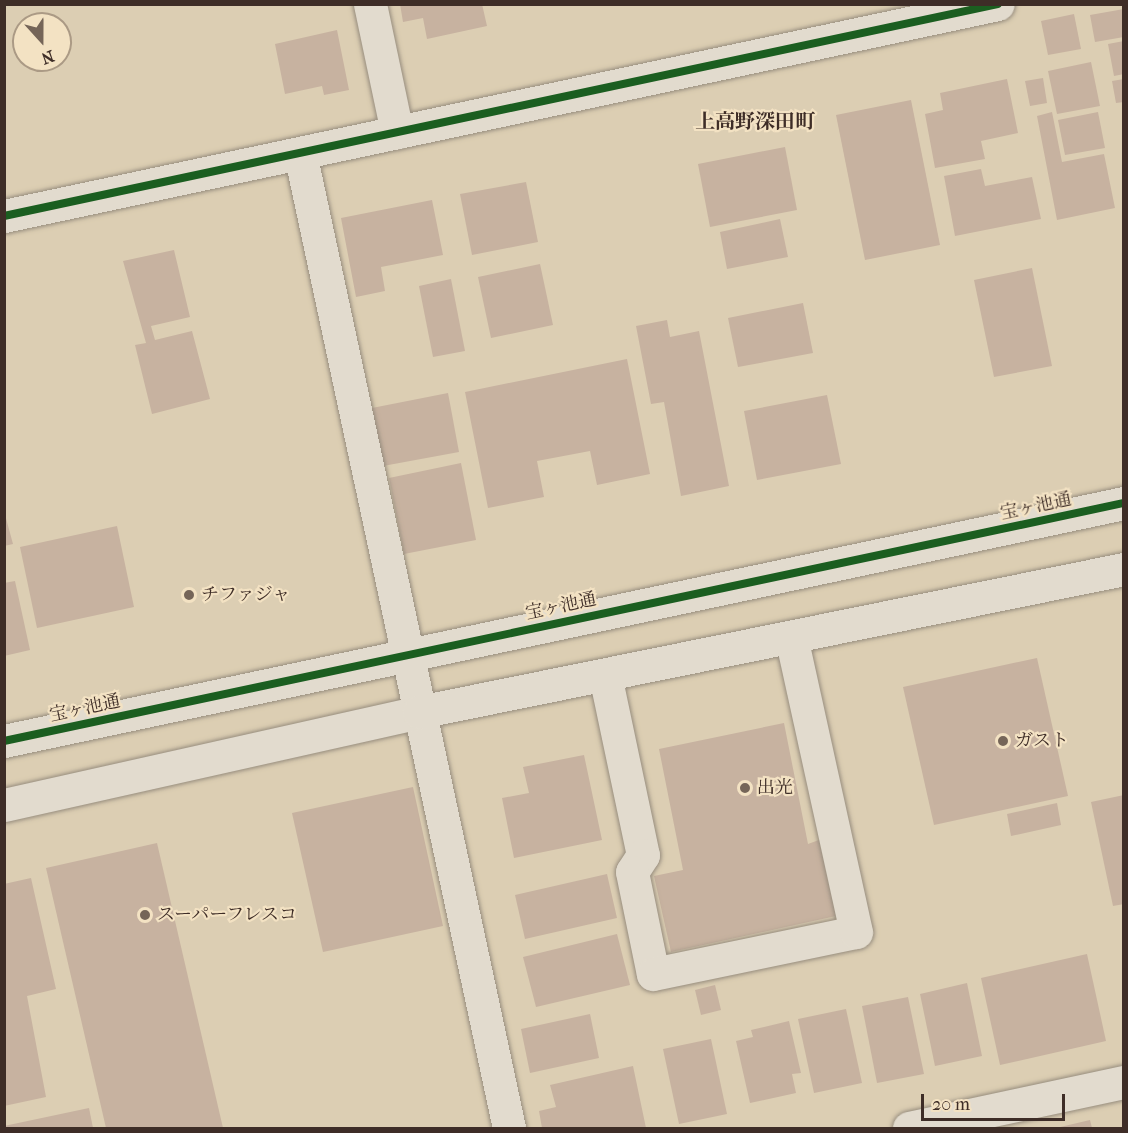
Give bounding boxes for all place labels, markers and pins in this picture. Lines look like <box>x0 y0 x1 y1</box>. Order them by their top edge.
place label: チファジャ <box>201 584 291 606</box>
marker: チファジャ <box>182 588 196 602</box>
place label: ガスト <box>1015 730 1069 752</box>
marker: ガスト <box>996 734 1010 748</box>
place label: 出光 <box>757 777 793 799</box>
marker: 出光 <box>738 781 752 795</box>
place label: スーパーフレスコ <box>157 904 300 926</box>
marker: スーパーフレスコ <box>138 908 152 922</box>

